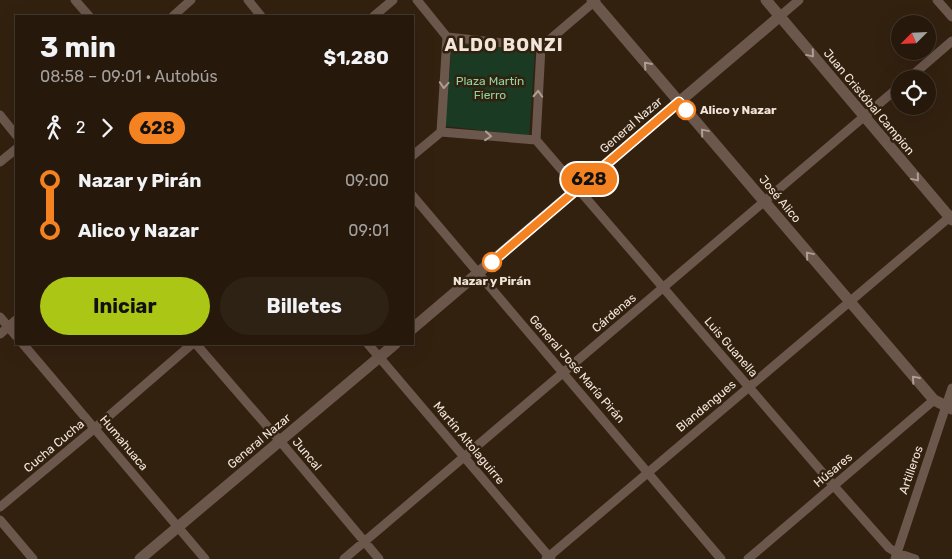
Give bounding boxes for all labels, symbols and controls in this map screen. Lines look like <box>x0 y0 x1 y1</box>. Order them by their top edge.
north arrow <box>891 15 936 60</box>
map controls <box>891 15 936 115</box>
text: 3 min <box>40 31 116 64</box>
district label: ALDO BONZI <box>444 34 564 56</box>
text: $1,280 <box>323 46 389 69</box>
street label: Juan Cristóbal Campion <box>821 46 917 158</box>
one-way arrow <box>805 48 814 57</box>
one-way arrow <box>645 62 653 71</box>
text: 08:58 – 09:01 · Autobús <box>40 67 218 86</box>
button: locate <box>891 70 936 115</box>
park label: Plaza Martín Fierro <box>456 74 524 102</box>
one-way arrow <box>439 81 450 89</box>
one-way arrow <box>533 90 544 98</box>
street label: General Nazar <box>597 94 665 156</box>
marker: Alico y Nazar <box>676 100 696 120</box>
place label: Alico y Nazar <box>700 103 777 117</box>
icon: walk <box>40 114 68 142</box>
icon: forward <box>93 114 121 142</box>
text: 628 <box>139 117 175 139</box>
text: 2 <box>76 118 85 137</box>
one-way arrow <box>701 128 710 137</box>
one-way arrow <box>485 131 493 142</box>
line badge: 628 <box>560 163 618 195</box>
text: 628 <box>571 168 607 190</box>
text: Nazar y Pirán <box>78 169 201 192</box>
text: 09:00 <box>345 171 389 190</box>
one-way arrow <box>910 172 919 181</box>
street label: José Alico <box>756 173 804 226</box>
text: Alico y Nazar <box>78 219 199 242</box>
text: 09:01 <box>348 221 389 240</box>
marker: Nazar y Pirán <box>482 252 502 272</box>
one-way arrow <box>806 252 815 261</box>
place label: Nazar y Pirán <box>453 274 531 288</box>
button: Iniciar <box>40 277 210 335</box>
button: Billetes <box>220 277 389 335</box>
street label: Cárdenas <box>589 291 639 335</box>
street label: General José María Pirán <box>526 312 628 426</box>
street label: Luis Guanella <box>701 314 761 380</box>
one-way arrow <box>912 375 921 384</box>
street label: Blandengues <box>673 377 739 435</box>
street label: Martín Altolaguirre <box>430 399 508 487</box>
street label: General Nazar <box>225 410 294 471</box>
street label: Humahuaca <box>97 413 151 473</box>
street label: Cucha Cucha <box>21 417 87 475</box>
street label: Juncal <box>289 435 325 473</box>
street label: Artilleros <box>896 444 926 496</box>
street label: Húsares <box>811 450 855 490</box>

